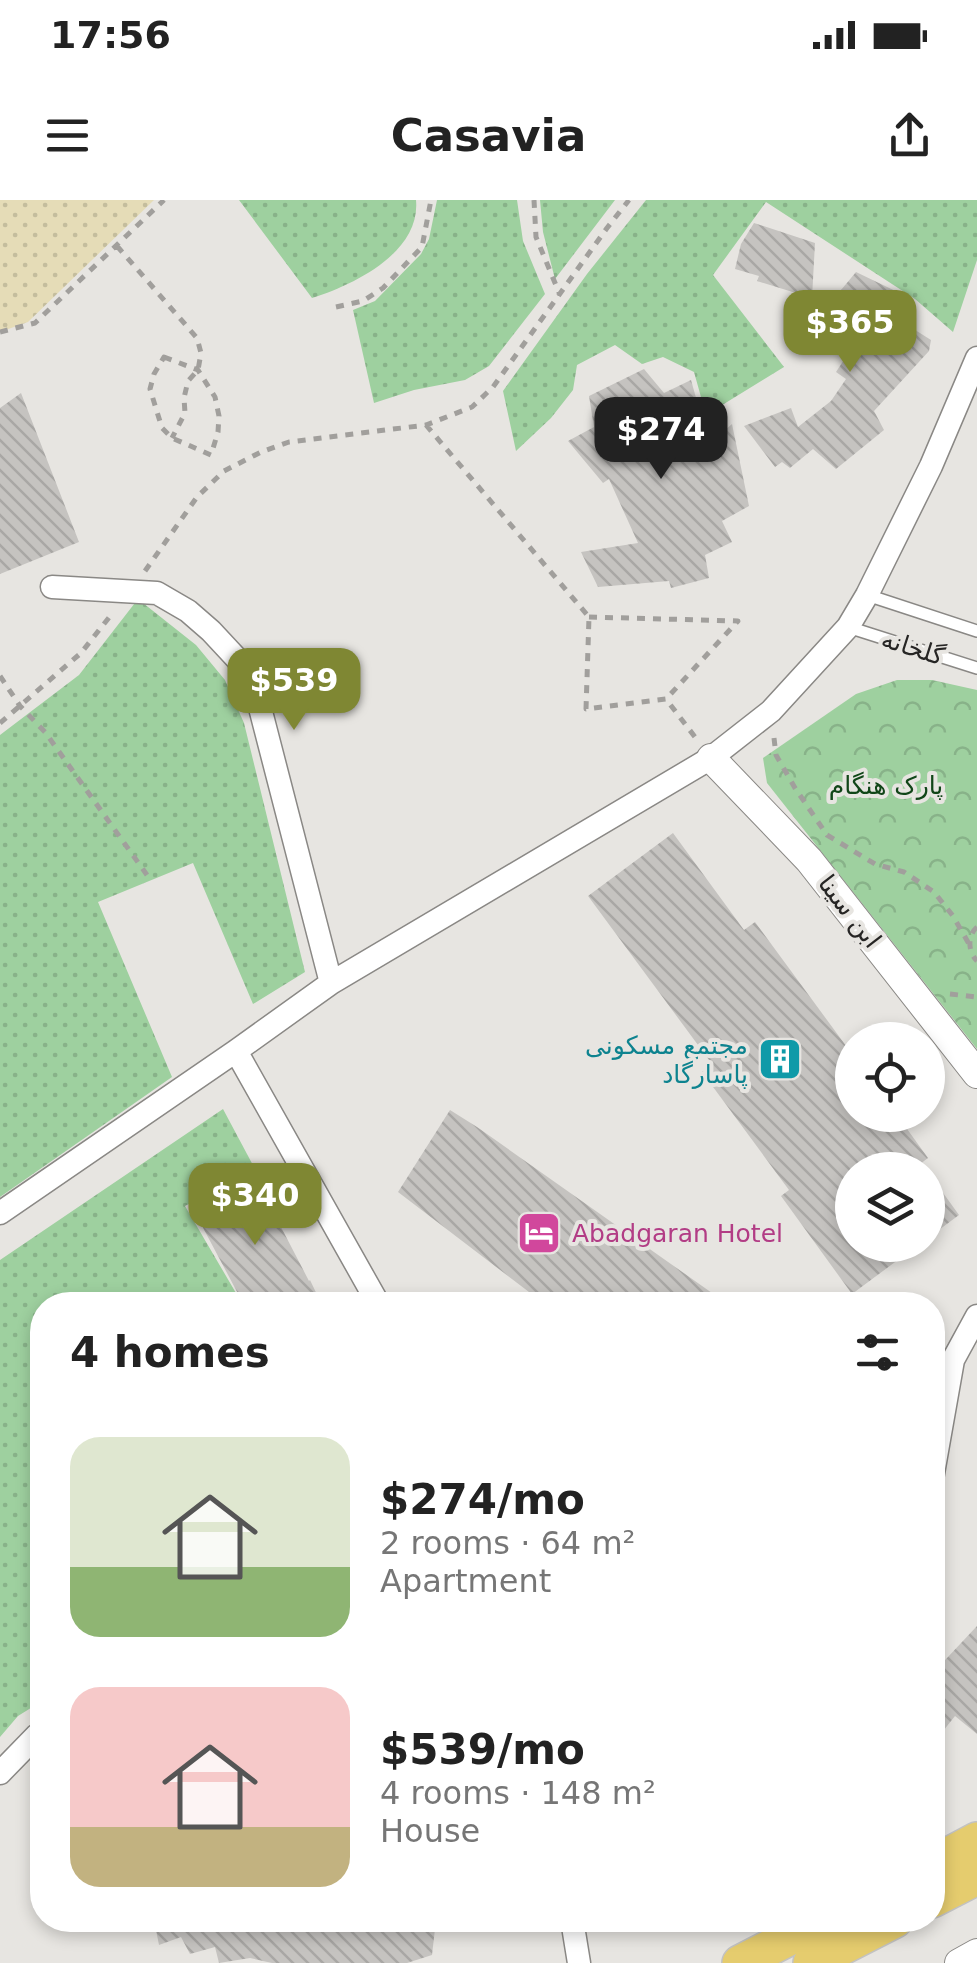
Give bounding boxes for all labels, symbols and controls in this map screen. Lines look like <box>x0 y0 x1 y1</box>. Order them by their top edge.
text: 17:56 <box>50 13 171 57</box>
icon: menu <box>40 108 95 163</box>
icon: share <box>882 108 937 163</box>
text: Casavia <box>391 109 586 162</box>
pin: $365 <box>791 290 909 375</box>
text: $365 <box>805 303 895 341</box>
pin: $274 <box>602 397 720 482</box>
text: $274 <box>616 410 706 448</box>
street label: گلخانه <box>878 624 948 671</box>
pin: $539 <box>235 648 353 733</box>
text: $539 <box>249 661 339 699</box>
park label: پارک هنگام <box>829 771 943 800</box>
street label: ابن سینا <box>812 869 887 954</box>
map controls <box>835 1022 945 1262</box>
button: locate <box>835 1022 945 1132</box>
place label: مجتمع مسکونی پاسارگاد <box>585 1031 748 1089</box>
building icon: مجتمع مسکونی پاسارگاد <box>757 1036 803 1082</box>
button: layers <box>835 1152 945 1262</box>
pin: $340 <box>196 1163 314 1248</box>
text: $340 <box>210 1176 300 1214</box>
hotel icon: Abadgaran Hotel <box>516 1210 562 1256</box>
place label: Abadgaran Hotel <box>572 1219 783 1248</box>
icon: filters <box>850 1325 905 1380</box>
text: 4 homes <box>70 1328 270 1377</box>
text: $274/mo <box>380 1475 585 1524</box>
icon: home <box>150 1477 270 1597</box>
text: 2 rooms · 64 m² <box>380 1524 635 1562</box>
text: Apartment <box>380 1562 551 1600</box>
text: $539/mo <box>380 1725 585 1774</box>
icon: home <box>150 1727 270 1847</box>
text: 4 rooms · 148 m² <box>380 1774 656 1812</box>
text: House <box>380 1812 480 1850</box>

